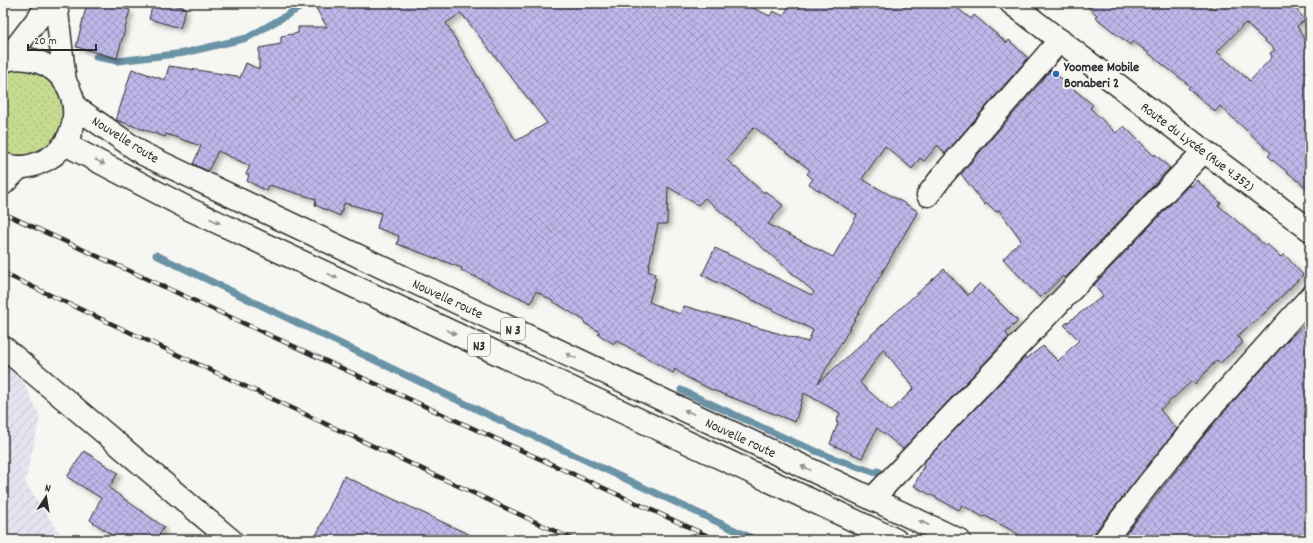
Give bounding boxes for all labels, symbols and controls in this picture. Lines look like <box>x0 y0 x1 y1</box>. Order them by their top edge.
scale bar <box>28 26 96 52</box>
text: 20 m <box>34 33 57 50</box>
place label: Yoomee Mobile Bonaberi 2 <box>1063 58 1139 94</box>
marker: Yoomee Mobile Bonaberi 2 <box>1051 69 1061 79</box>
street label: Route du Lycée (Rue 4.352) <box>1136 98 1258 197</box>
street label: Nouvelle route <box>87 112 162 169</box>
one-way arrow <box>94 159 105 165</box>
one-way arrow <box>210 218 221 224</box>
one-way arrow <box>327 273 339 280</box>
street label: Nouvelle route <box>408 275 486 325</box>
road number: N 3 <box>501 318 525 340</box>
one-way arrow <box>445 329 456 335</box>
road number: N3 <box>468 334 490 356</box>
one-way arrow <box>566 353 577 359</box>
one-way arrow <box>683 409 694 415</box>
street label: Nouvelle route <box>701 414 779 464</box>
one-way arrow <box>801 465 812 471</box>
north arrow <box>26 477 66 517</box>
text: N <box>43 481 53 498</box>
one-way arrow <box>918 520 929 526</box>

